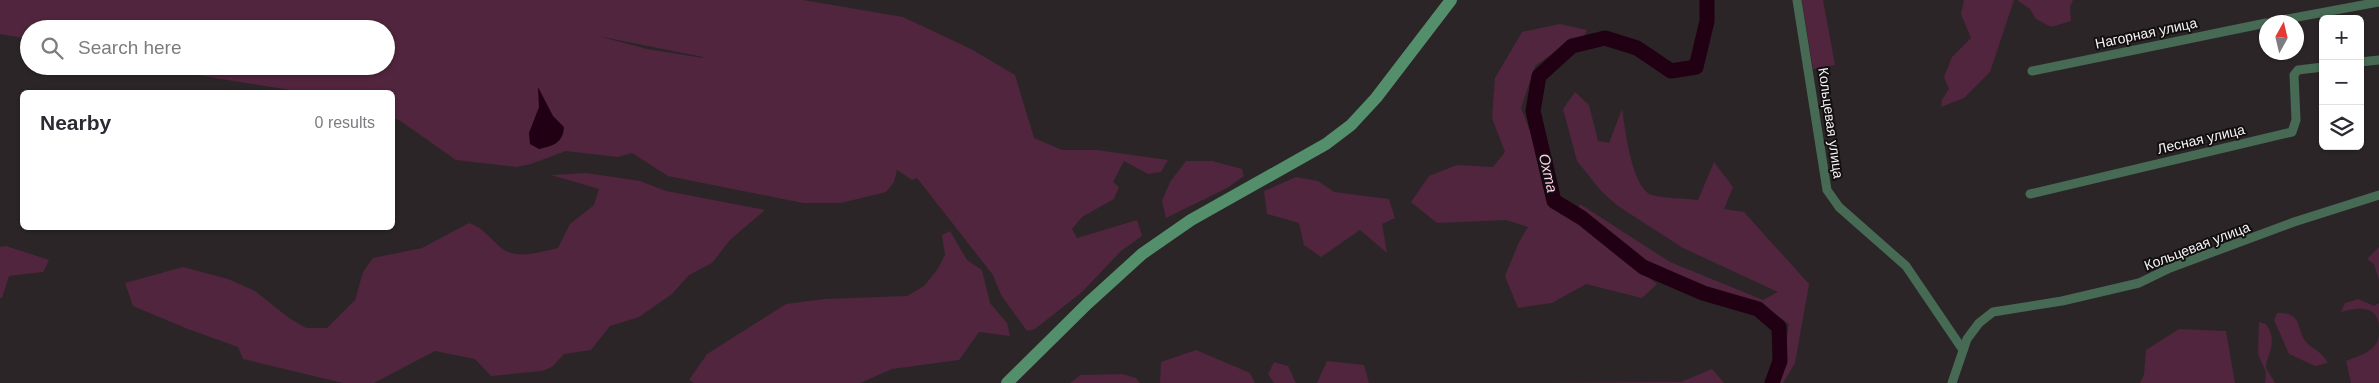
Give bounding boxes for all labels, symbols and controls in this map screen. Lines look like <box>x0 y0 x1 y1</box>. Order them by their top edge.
street label: Нагорная улица <box>2094 14 2199 52</box>
north arrow <box>2259 15 2304 60</box>
map controls <box>2319 15 2364 150</box>
button: + <box>2319 15 2364 60</box>
search box <box>20 20 395 75</box>
icon: search <box>38 34 66 62</box>
text: Search here <box>78 37 182 58</box>
button: − <box>2319 60 2364 105</box>
street label: Кольцевая улица <box>1815 67 1847 180</box>
button: layers <box>2319 105 2364 150</box>
text: Nearby <box>40 111 111 134</box>
text: 0 results <box>315 114 375 131</box>
street label: Лесная улица <box>2156 121 2247 157</box>
water label: Охта <box>1536 152 1561 194</box>
street label: Кольцевая улица <box>2142 218 2252 273</box>

